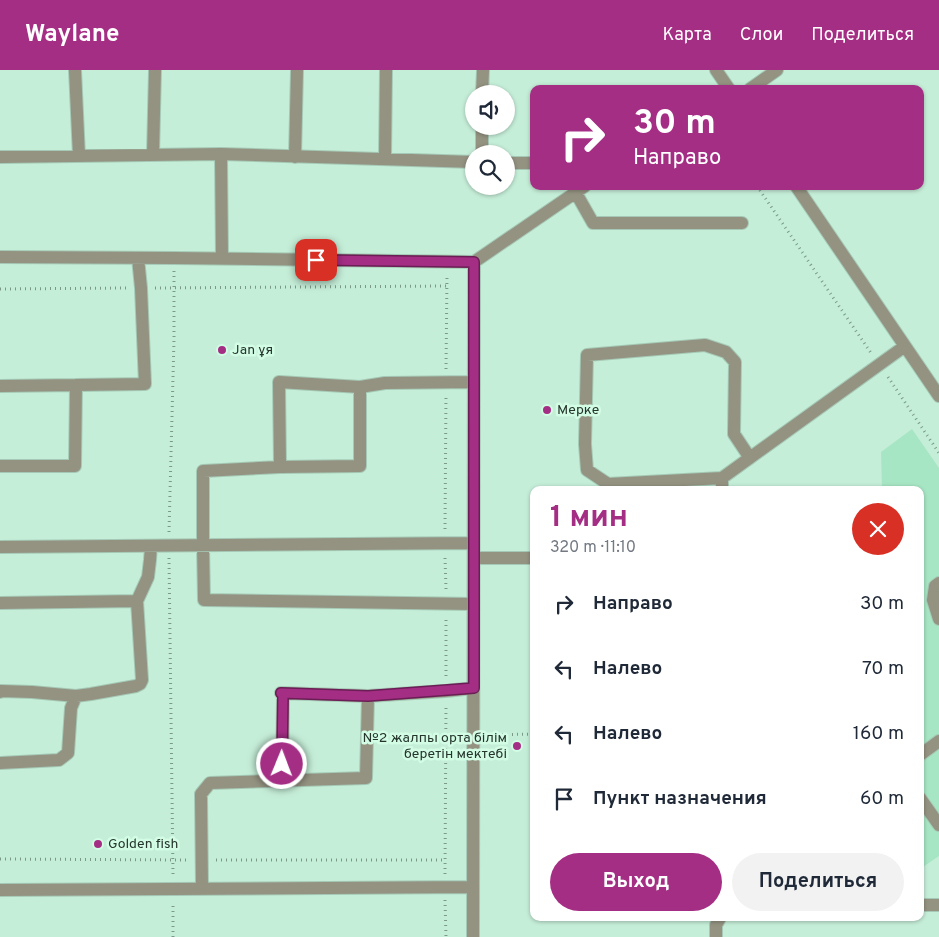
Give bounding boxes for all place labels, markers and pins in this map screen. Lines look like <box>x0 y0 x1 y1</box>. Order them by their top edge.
pin <box>295 239 337 281</box>
place label: Jan ұя <box>232 342 273 359</box>
marker: Jan ұя <box>216 344 228 356</box>
place label: Мерке <box>557 402 599 419</box>
marker: Мерке <box>541 404 553 416</box>
place label: №2 жалпы орта білім беретін мектебі <box>363 730 507 763</box>
marker: №2 жалпы орта білім беретін мектебі <box>511 740 523 752</box>
place label: Golden fish <box>108 836 179 853</box>
marker: Golden fish <box>92 838 104 850</box>

